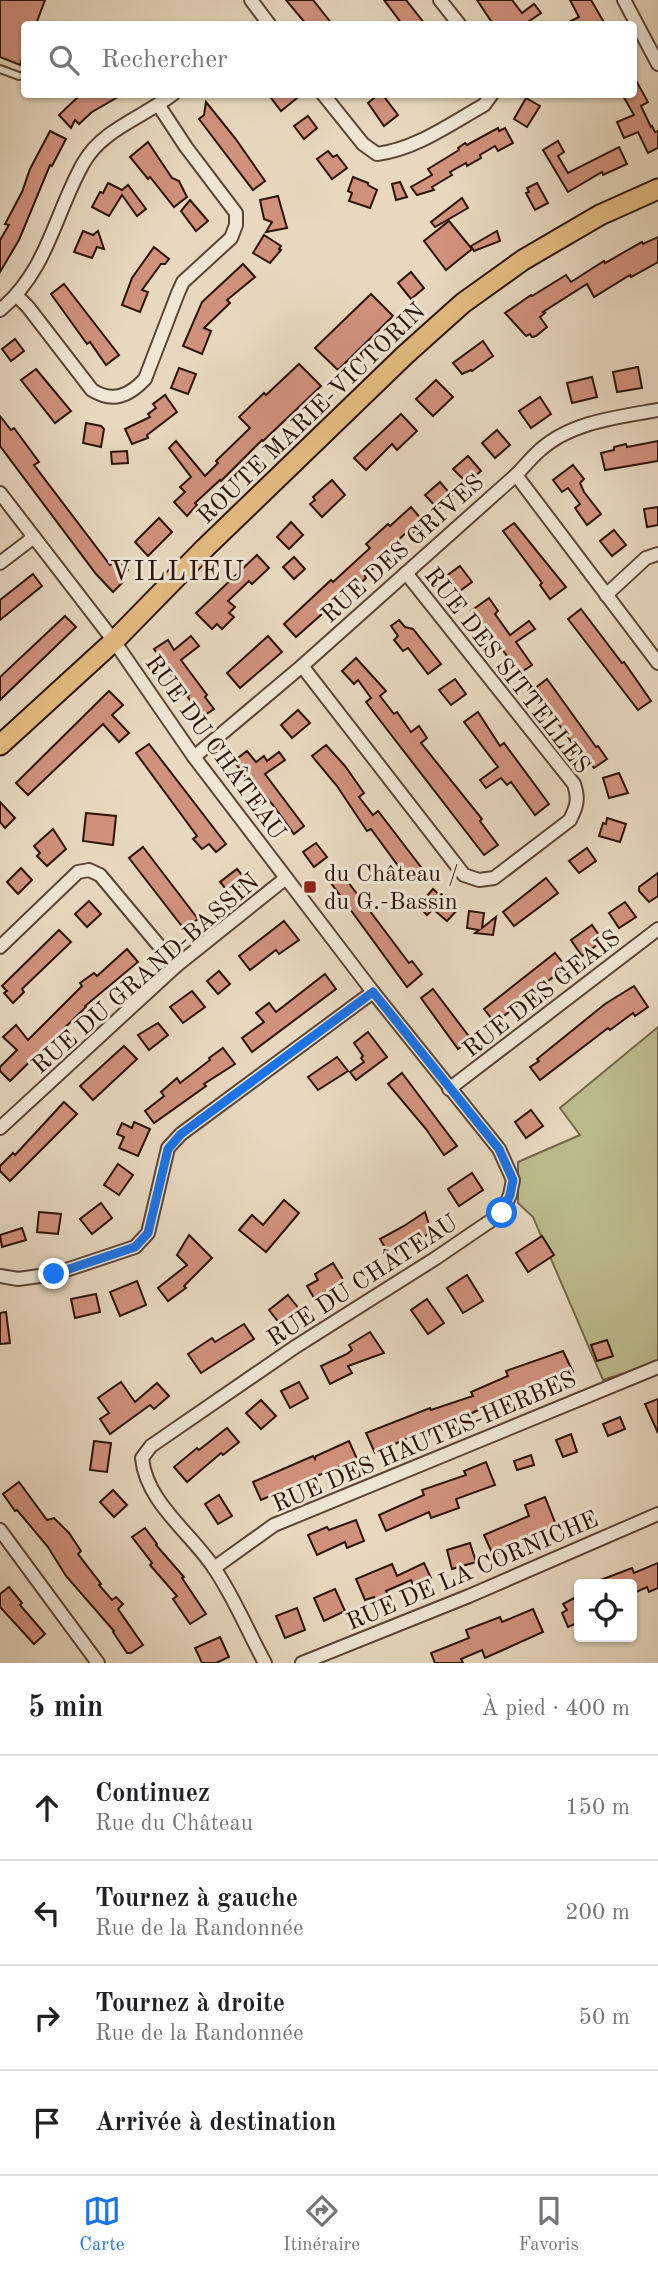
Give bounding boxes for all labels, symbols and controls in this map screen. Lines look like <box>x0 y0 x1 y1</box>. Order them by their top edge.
search box <box>21 21 637 98</box>
icon: search <box>45 41 83 79</box>
text: Rechercher <box>101 47 228 73</box>
street label: ROUTE MARIE-VICTORIN <box>194 299 431 529</box>
street label: RUE DES GRIVES <box>318 471 489 628</box>
district label: VILLIEU <box>110 559 246 587</box>
street label: RUE DES SITTELLES <box>419 564 594 779</box>
street label: RUE DU CHÂTEAU <box>140 649 293 845</box>
place label: du Château / du G.-Bassin <box>324 863 459 915</box>
street label: RUE DU GRAND-BASSIN <box>28 870 264 1079</box>
marker: du Château / du G.-Bassin <box>302 879 318 895</box>
street label: RUE DES GEAIS <box>459 926 625 1063</box>
route start <box>486 1197 517 1228</box>
street label: RUE DU CHÂTEAU <box>261 1208 463 1352</box>
route end <box>38 1258 69 1289</box>
street label: RUE DES HAUTES-HERBES <box>269 1368 580 1518</box>
street label: RUE DE LA CORNICHE <box>343 1508 602 1636</box>
map controls <box>574 1579 637 1642</box>
button: locate <box>574 1579 637 1642</box>
text: 5 min <box>28 1693 103 1723</box>
text: À pied · 400 m <box>481 1697 630 1720</box>
text: Continuez <box>95 1781 210 1807</box>
icon: ahead <box>28 1789 66 1827</box>
text: 150 m <box>565 1796 630 1819</box>
text: Rue du Château <box>95 1812 253 1835</box>
text: Tournez à gauche <box>95 1886 298 1912</box>
icon: left <box>28 1894 66 1932</box>
text: 200 m <box>565 1901 630 1924</box>
text: Rue de la Randonnée <box>95 1917 303 1940</box>
text: Tournez à droite <box>95 1991 285 2017</box>
icon: right <box>28 1999 66 2037</box>
text: 50 m <box>579 2006 630 2029</box>
text: Rue de la Randonnée <box>95 2022 303 2045</box>
icon: arrive <box>28 2104 66 2142</box>
text: Arrivée à destination <box>95 2110 337 2136</box>
tab: Carte <box>79 2192 125 2257</box>
tab: Itinéraire <box>283 2192 360 2257</box>
tab: Favoris <box>519 2192 579 2257</box>

